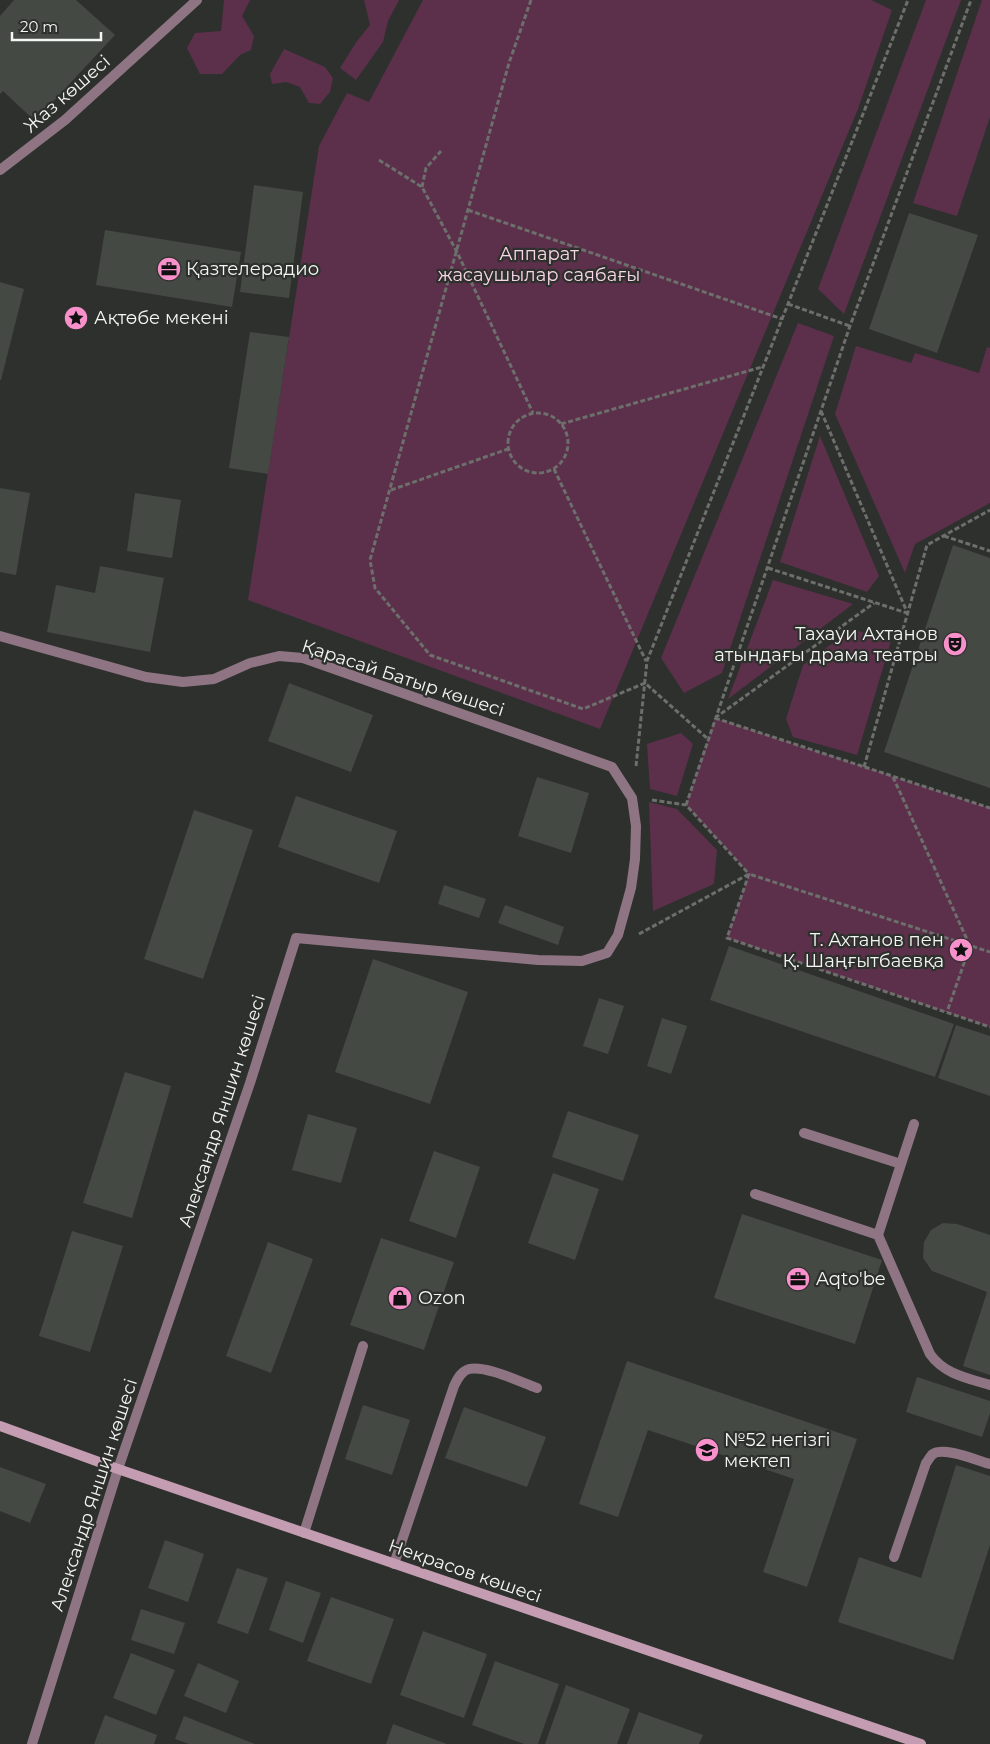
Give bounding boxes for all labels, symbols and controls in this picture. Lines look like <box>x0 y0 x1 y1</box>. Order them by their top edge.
scale bar <box>12 10 101 42</box>
text: 20 m <box>20 17 58 36</box>
street label: Жаз көшесі <box>19 51 115 137</box>
park label: Аппарат жасаушылар саябағы <box>438 243 640 286</box>
office icon: Қазтелерадио <box>156 256 182 282</box>
place label: Қазтелерадио <box>186 258 319 280</box>
place icon: Ақтөбе мекені <box>63 305 89 331</box>
place label: Ақтөбе мекені <box>94 307 229 329</box>
place label: Тахауи Ахтанов атындағы драма театры <box>714 623 938 666</box>
theatre icon: Тахауи Ахтанов атындағы драма театры <box>942 631 968 657</box>
street label: Қарасай Батыр көшесі <box>299 635 507 721</box>
place label: Т. Ахтанов пен Қ. Шаңғытбаевқа <box>783 929 944 972</box>
place icon: Т. Ахтанов пен Қ. Шаңғытбаевқа <box>948 937 974 963</box>
street label: Александр Яншин көшесі <box>174 992 270 1230</box>
office icon: Aqto'be <box>785 1266 811 1292</box>
place label: Aqto'be <box>816 1268 886 1290</box>
shop icon: Ozon <box>387 1285 413 1311</box>
place label: Ozon <box>418 1287 466 1309</box>
street label: Александр Яншин көшесі <box>46 1376 142 1614</box>
place label: №52 негізгі мектеп <box>724 1429 830 1472</box>
school or university icon: №52 негізгі мектеп <box>694 1437 720 1463</box>
street label: Некрасов көшесі <box>385 1534 545 1608</box>

